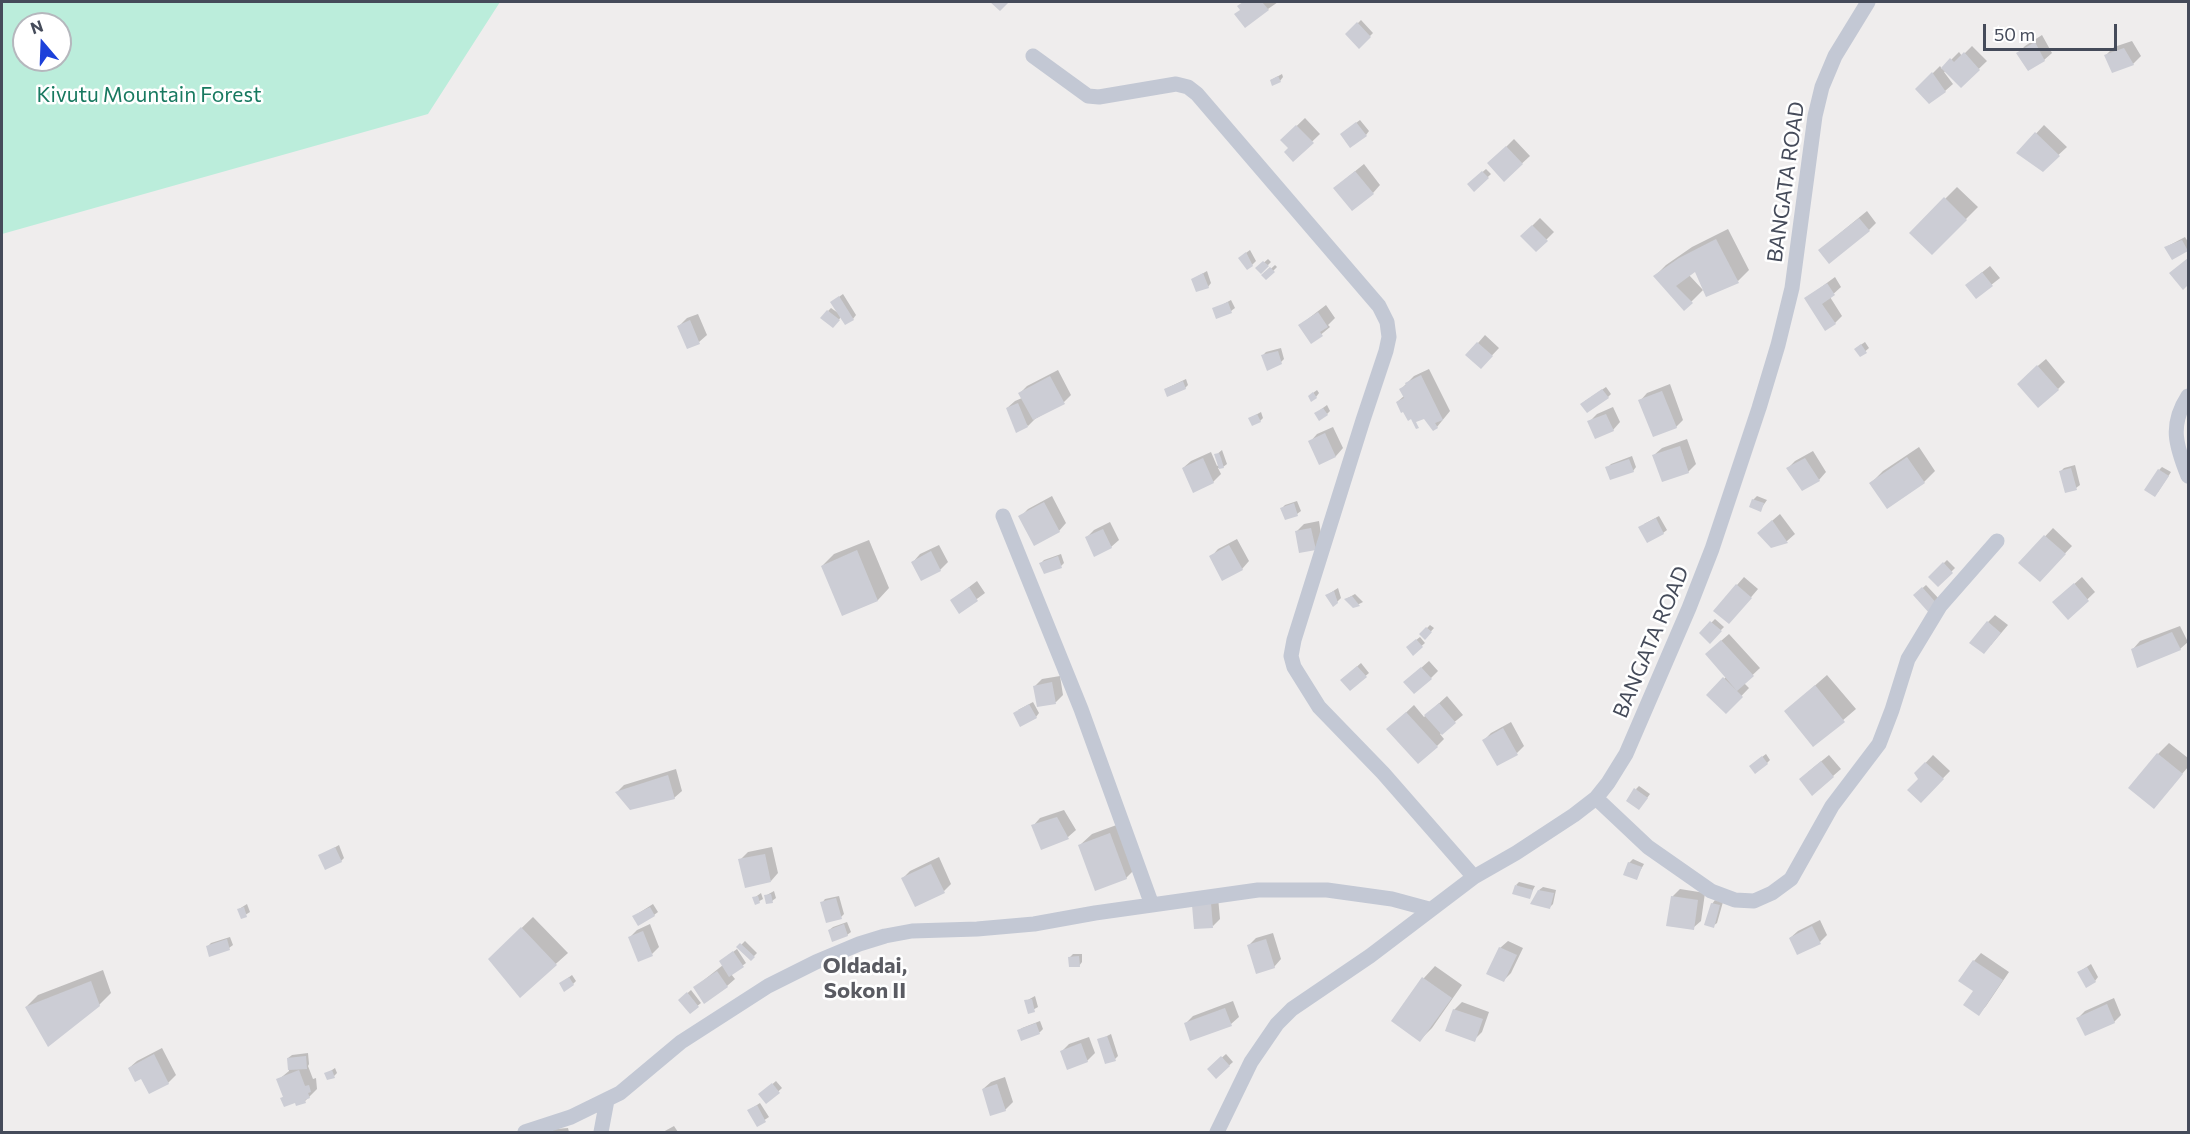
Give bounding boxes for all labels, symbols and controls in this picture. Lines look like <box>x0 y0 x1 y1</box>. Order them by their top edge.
north arrow <box>12 12 72 72</box>
scale bar <box>1986 12 2120 50</box>
text: N <box>28 15 45 37</box>
text: 50 m <box>1994 23 2035 45</box>
park label: Kivutu Mountain Forest <box>36 82 262 108</box>
street label: BANGATA ROAD <box>1762 100 1810 264</box>
street label: BANGATA ROAD <box>1608 562 1694 722</box>
district label: Oldadai, Sokon II <box>823 953 907 1004</box>

